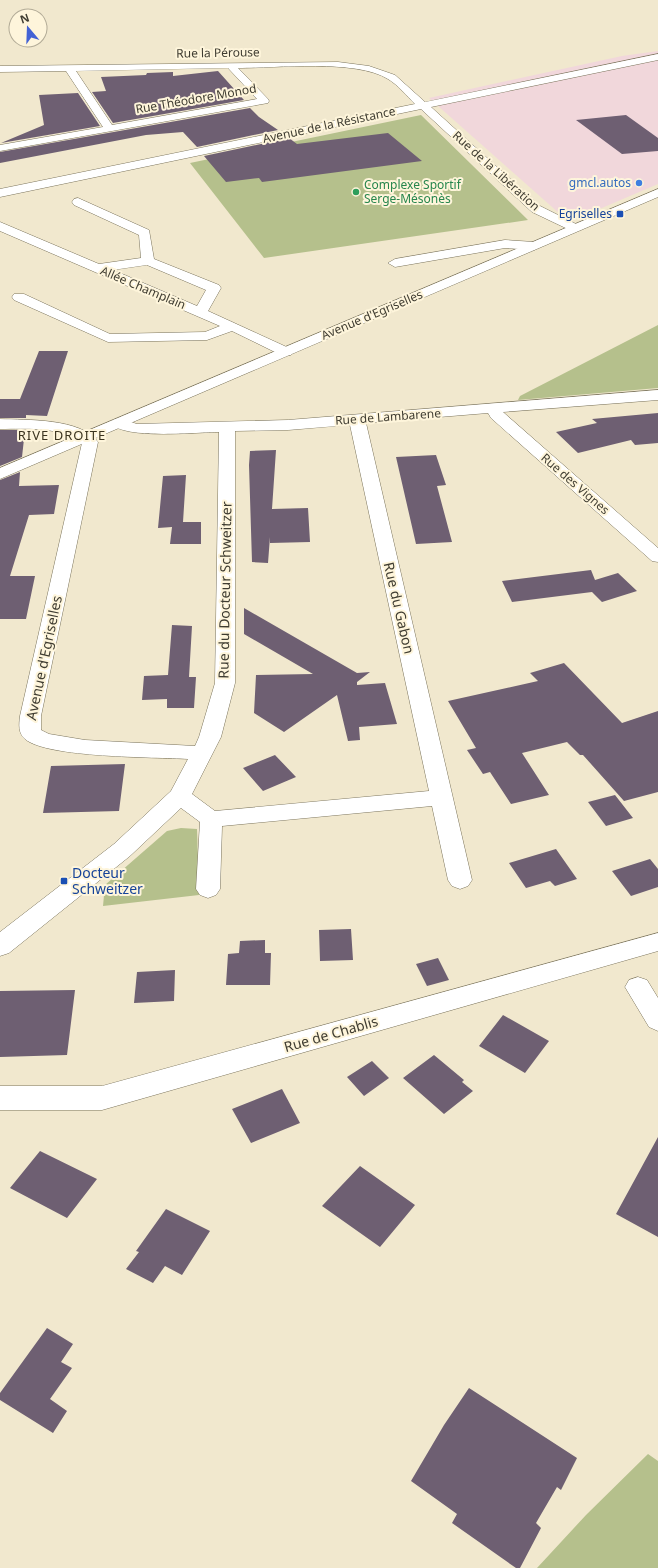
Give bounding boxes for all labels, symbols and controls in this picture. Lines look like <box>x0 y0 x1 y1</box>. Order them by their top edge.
north arrow <box>8 8 48 48</box>
text: N <box>18 10 31 27</box>
street label: Rue la Pérouse <box>176 43 260 62</box>
street label: Rue Théodore Monod <box>134 80 258 118</box>
street label: Avenue de la Résistance <box>261 102 397 147</box>
street label: Rue de la Libération <box>449 127 544 214</box>
place label: gmcl.autos <box>569 174 631 191</box>
place label: Complexe Sportif Serge-Mésonès <box>364 176 462 207</box>
marker: gmcl.autos <box>634 178 644 188</box>
marker: Complexe Sportif Serge-Mésonès <box>351 187 361 197</box>
place label: Egriselles <box>559 205 612 222</box>
marker: Egriselles <box>615 209 625 219</box>
street label: Allée Champlain <box>98 262 188 313</box>
street label: Avenue d'Egriselles <box>318 285 425 344</box>
street label: Rue de Lambarene <box>334 404 442 429</box>
district label: RIVE DROITE <box>18 426 106 444</box>
street label: Rue des Vignes <box>538 449 613 518</box>
street label: Rue du Docteur Schweitzer <box>213 501 236 679</box>
street label: Rue du Gabon <box>380 560 419 656</box>
street label: Avenue d'Egriselles <box>21 594 66 722</box>
place label: Docteur Schweitzer <box>72 863 143 898</box>
marker: Docteur Schweitzer <box>59 876 69 886</box>
street label: Rue de Chablis <box>282 1011 380 1056</box>

